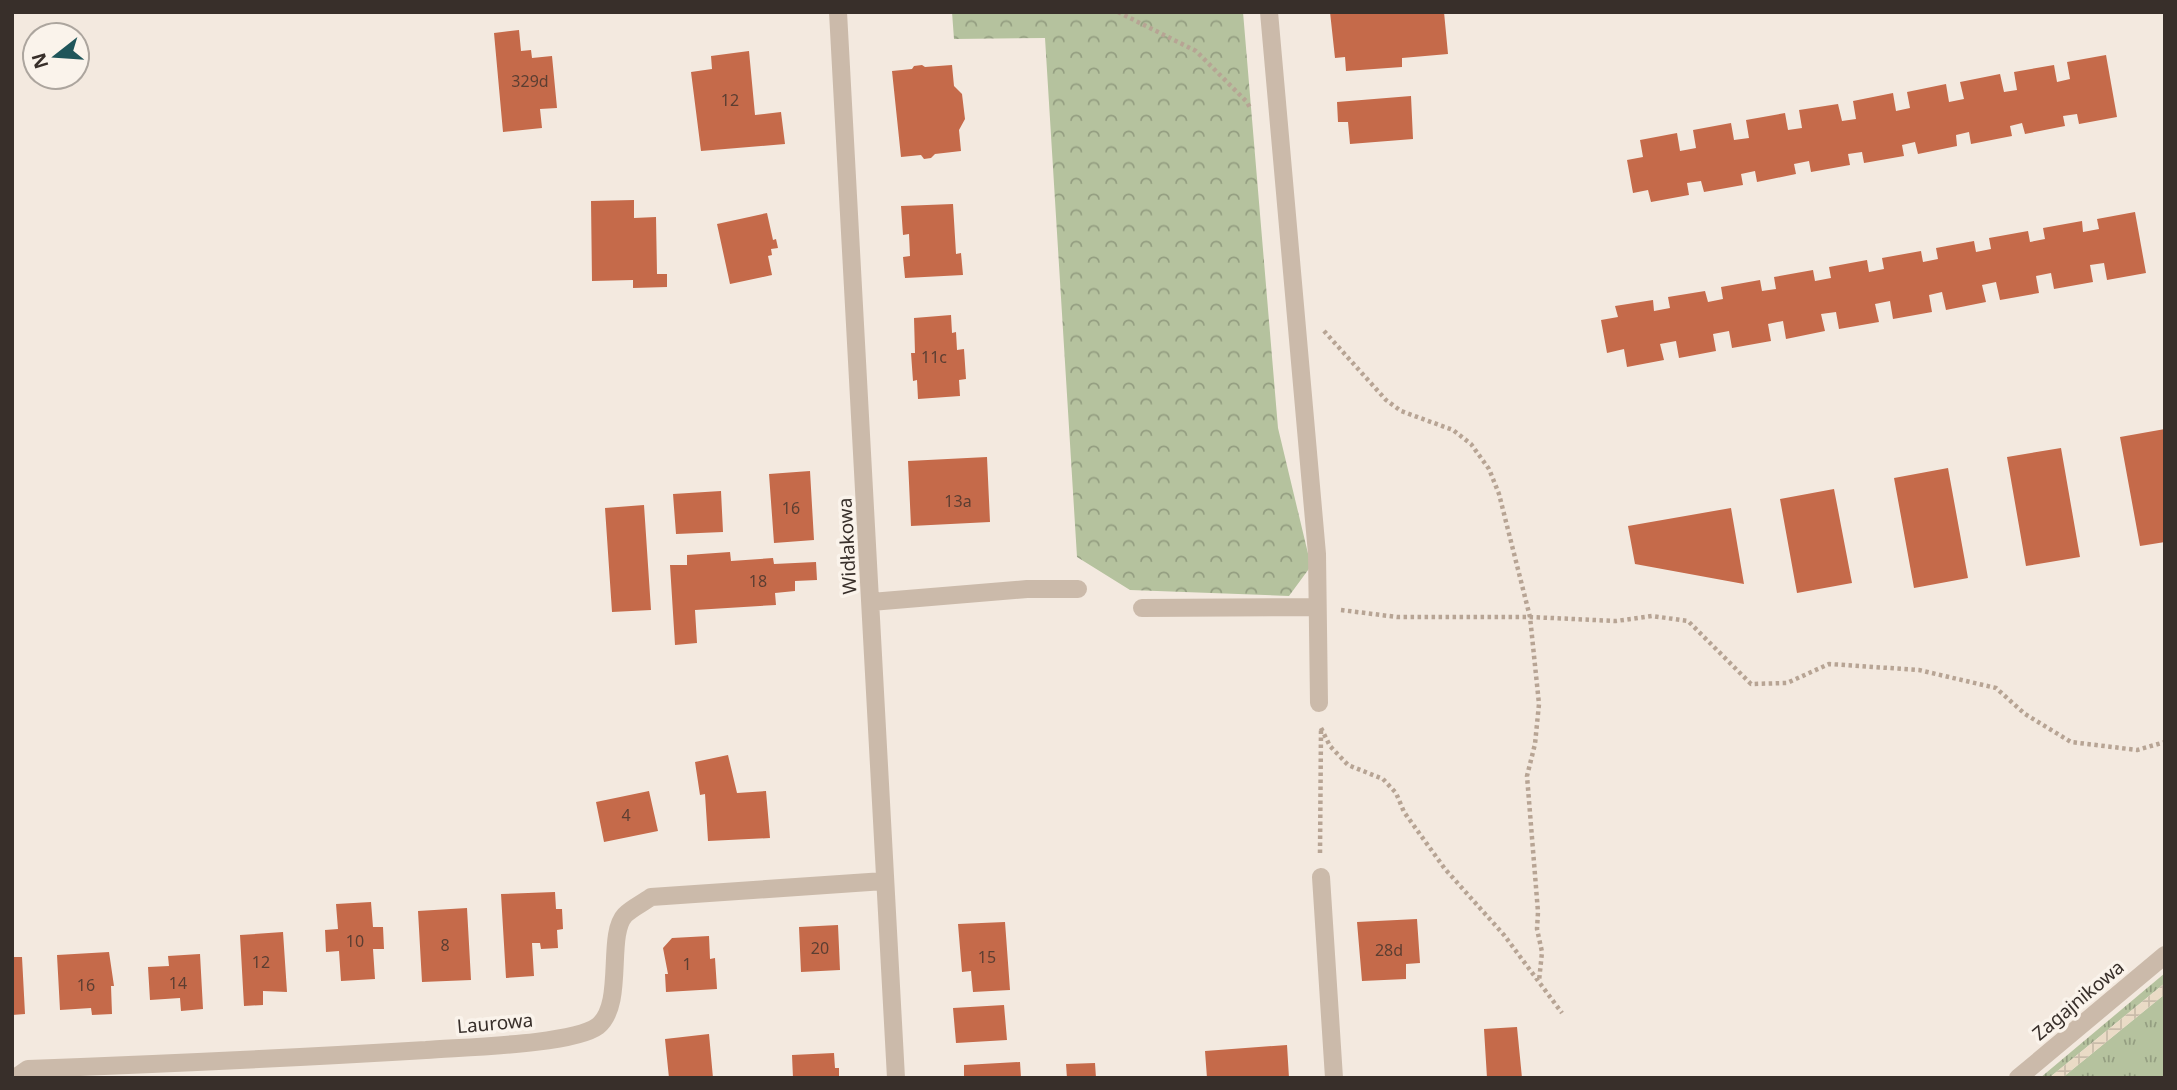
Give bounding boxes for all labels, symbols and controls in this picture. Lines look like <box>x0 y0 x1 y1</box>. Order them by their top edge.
north arrow <box>21 21 91 91</box>
text: N <box>25 50 54 72</box>
house number: 329d <box>511 70 549 92</box>
house number: 12 <box>721 89 739 111</box>
house number: 11c <box>921 346 947 368</box>
house number: 13a <box>944 490 972 512</box>
house number: 16 <box>782 497 800 519</box>
street label: Widłakowa <box>831 497 863 595</box>
house number: 18 <box>749 570 767 592</box>
house number: 4 <box>621 804 631 826</box>
house number: 10 <box>346 930 364 952</box>
house number: 8 <box>440 934 450 956</box>
house number: 20 <box>811 937 829 959</box>
house number: 28d <box>1375 939 1403 961</box>
house number: 15 <box>978 946 996 968</box>
house number: 12 <box>252 951 270 973</box>
house number: 1 <box>682 953 692 975</box>
street label: Zagajnikowa <box>2027 954 2129 1046</box>
house number: 14 <box>169 972 187 994</box>
house number: 16 <box>77 974 95 996</box>
street label: Laurowa <box>456 1007 534 1039</box>

